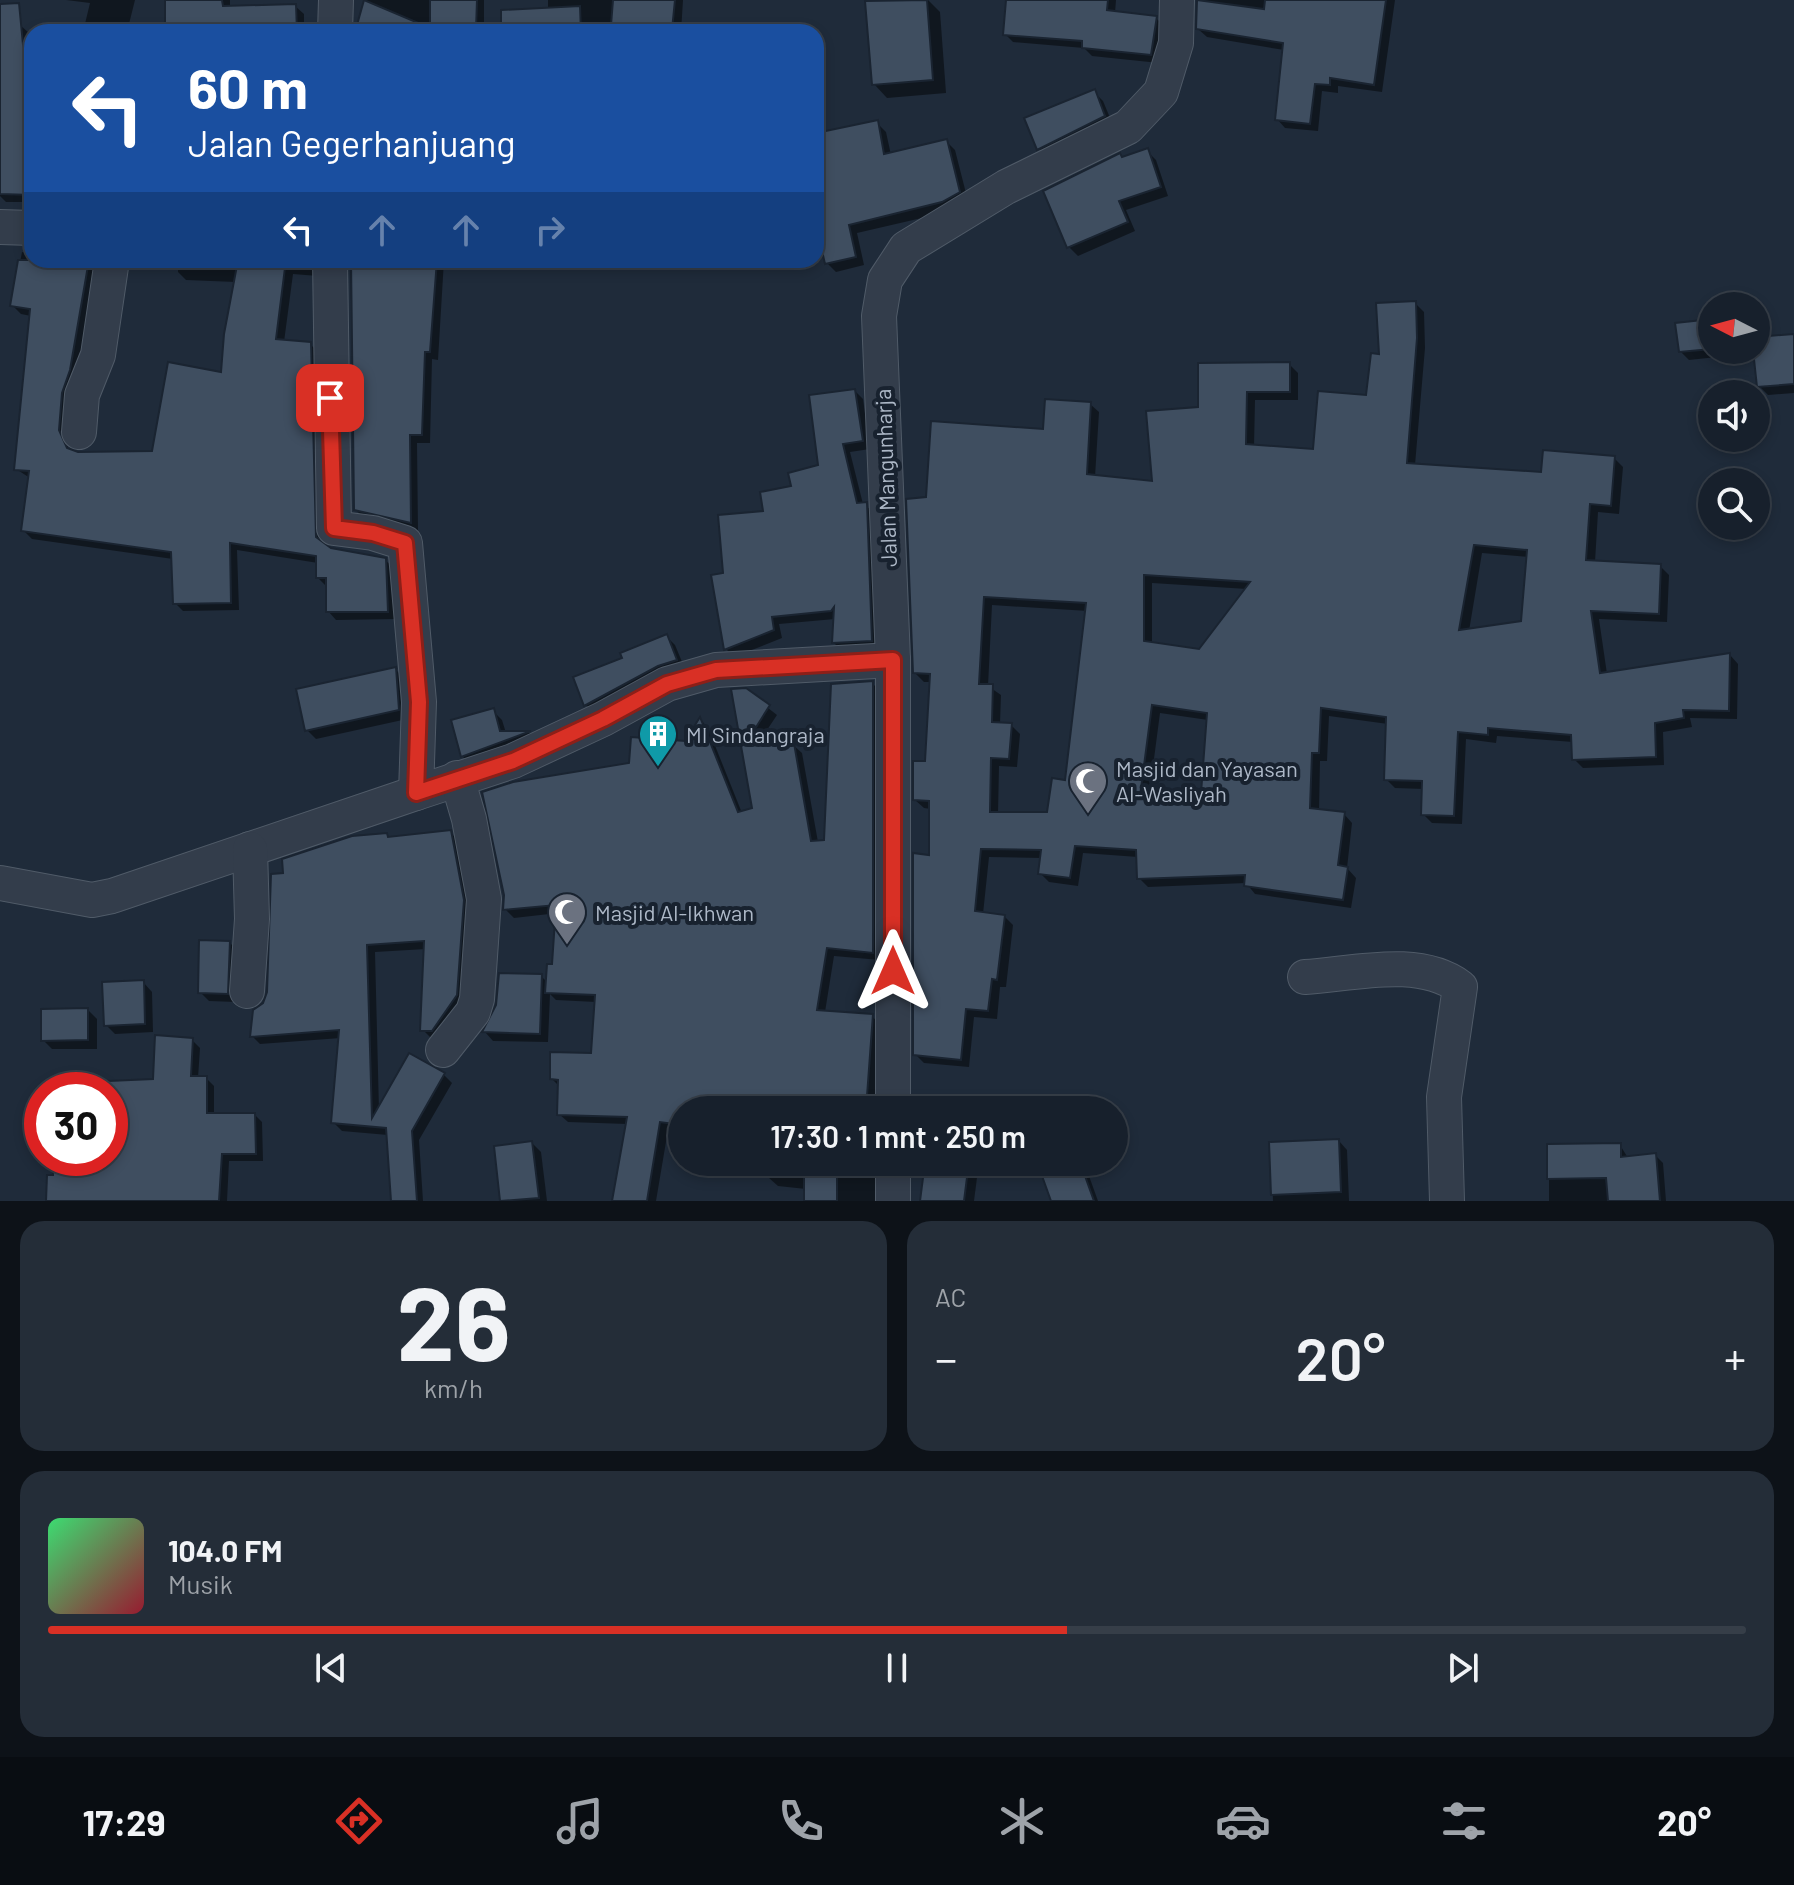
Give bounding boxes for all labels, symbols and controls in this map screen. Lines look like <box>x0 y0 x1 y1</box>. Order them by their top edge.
text: 60 m <box>188 53 308 120</box>
icon: left <box>56 56 160 160</box>
text: Jalan Gegerhanjuang <box>188 121 516 164</box>
icon: left <box>276 208 320 252</box>
icon: ahead <box>360 208 404 252</box>
icon: ahead <box>444 208 488 252</box>
icon: right <box>528 208 572 252</box>
north arrow <box>1698 292 1770 364</box>
map controls <box>1698 292 1770 540</box>
pin <box>296 364 364 432</box>
icon: arrive <box>308 376 352 420</box>
button: sound <box>1698 380 1770 452</box>
street label: Jalan Mangunharja <box>869 388 901 568</box>
button: search <box>1698 468 1770 540</box>
building icon: MI Sindangraja <box>637 713 679 768</box>
place label: MI Sindangraja <box>686 721 825 747</box>
place label: Masjid dan Yayasan Al-Wasliyah <box>1116 755 1298 806</box>
mosque icon: Masjid dan Yayasan Al-Wasliyah <box>1067 760 1109 815</box>
mosque icon: Masjid Al-Ikhwan <box>546 891 588 946</box>
place label: Masjid Al-Ikhwan <box>595 899 754 925</box>
position arrow <box>851 929 935 1013</box>
speed limit sign: 30 <box>24 1072 128 1176</box>
text: 17:30 · 1 mnt · 250 m <box>770 1118 1026 1154</box>
text: 26 <box>396 1257 511 1382</box>
text: AC <box>935 1281 966 1312</box>
text: 20° <box>1296 1321 1385 1393</box>
text: − <box>935 1331 957 1384</box>
text: + <box>1724 1331 1746 1384</box>
text: km/h <box>424 1372 483 1403</box>
text: 104.0 FM <box>168 1532 283 1568</box>
text: Musik <box>168 1568 233 1599</box>
icon: previous <box>309 1646 353 1690</box>
icon: pause <box>875 1646 919 1690</box>
icon: next <box>1441 1646 1485 1690</box>
icon: directions <box>331 1793 387 1849</box>
icon: music <box>552 1793 608 1849</box>
icon: phone <box>773 1793 829 1849</box>
icon: climate <box>994 1793 1050 1849</box>
icon: car <box>1215 1793 1271 1849</box>
icon: filters <box>1436 1793 1492 1849</box>
text: 17:29 <box>83 1800 166 1843</box>
text: 20° <box>1657 1800 1711 1843</box>

